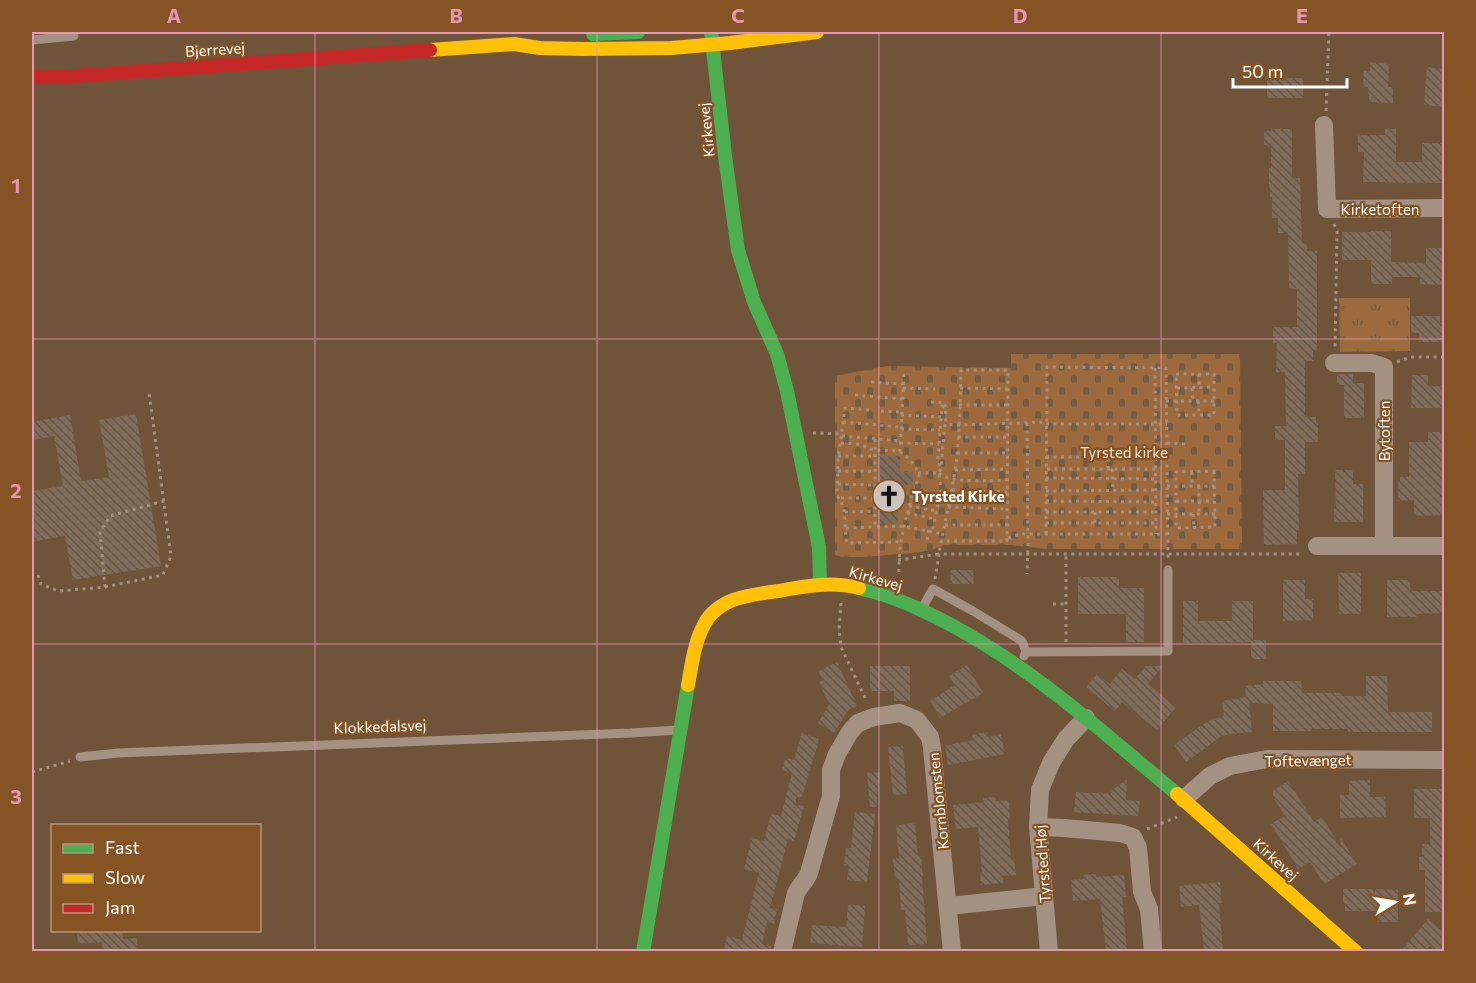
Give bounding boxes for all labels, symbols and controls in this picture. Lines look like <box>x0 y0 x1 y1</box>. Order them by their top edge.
text: A <box>167 3 181 27</box>
text: B <box>449 3 463 27</box>
text: C <box>731 3 745 27</box>
text: D <box>1013 3 1027 27</box>
text: E <box>1296 3 1308 27</box>
street label: Bjerrevej <box>184 38 246 60</box>
scale bar <box>1233 51 1347 89</box>
text: 50 m <box>1242 60 1283 82</box>
street label: Kirkevej <box>694 102 718 158</box>
text: 1 <box>11 173 21 197</box>
street label: Kirketoften <box>1341 200 1419 218</box>
street label: Bytoften <box>1375 401 1393 461</box>
park label: Tyrsted kirke <box>1080 443 1168 461</box>
text: 2 <box>10 478 22 502</box>
church icon: Tyrsted Kirke <box>871 478 907 514</box>
place label: Tyrsted Kirke <box>912 487 1005 505</box>
street label: Kirkevej <box>847 562 905 594</box>
street label: Klokkedalsvej <box>333 715 427 737</box>
street label: Toftevænget <box>1264 750 1352 770</box>
street label: Kornblomsten <box>924 752 952 850</box>
text: 3 <box>10 784 22 808</box>
legend <box>51 824 261 932</box>
street label: Tyrsted Høj <box>1030 824 1054 904</box>
street label: Kirkevej <box>1250 834 1302 884</box>
text: Fast <box>105 836 140 858</box>
text: Slow <box>105 866 145 888</box>
north arrow <box>1365 872 1425 932</box>
text: N <box>1400 891 1421 907</box>
text: Jam <box>105 896 135 918</box>

